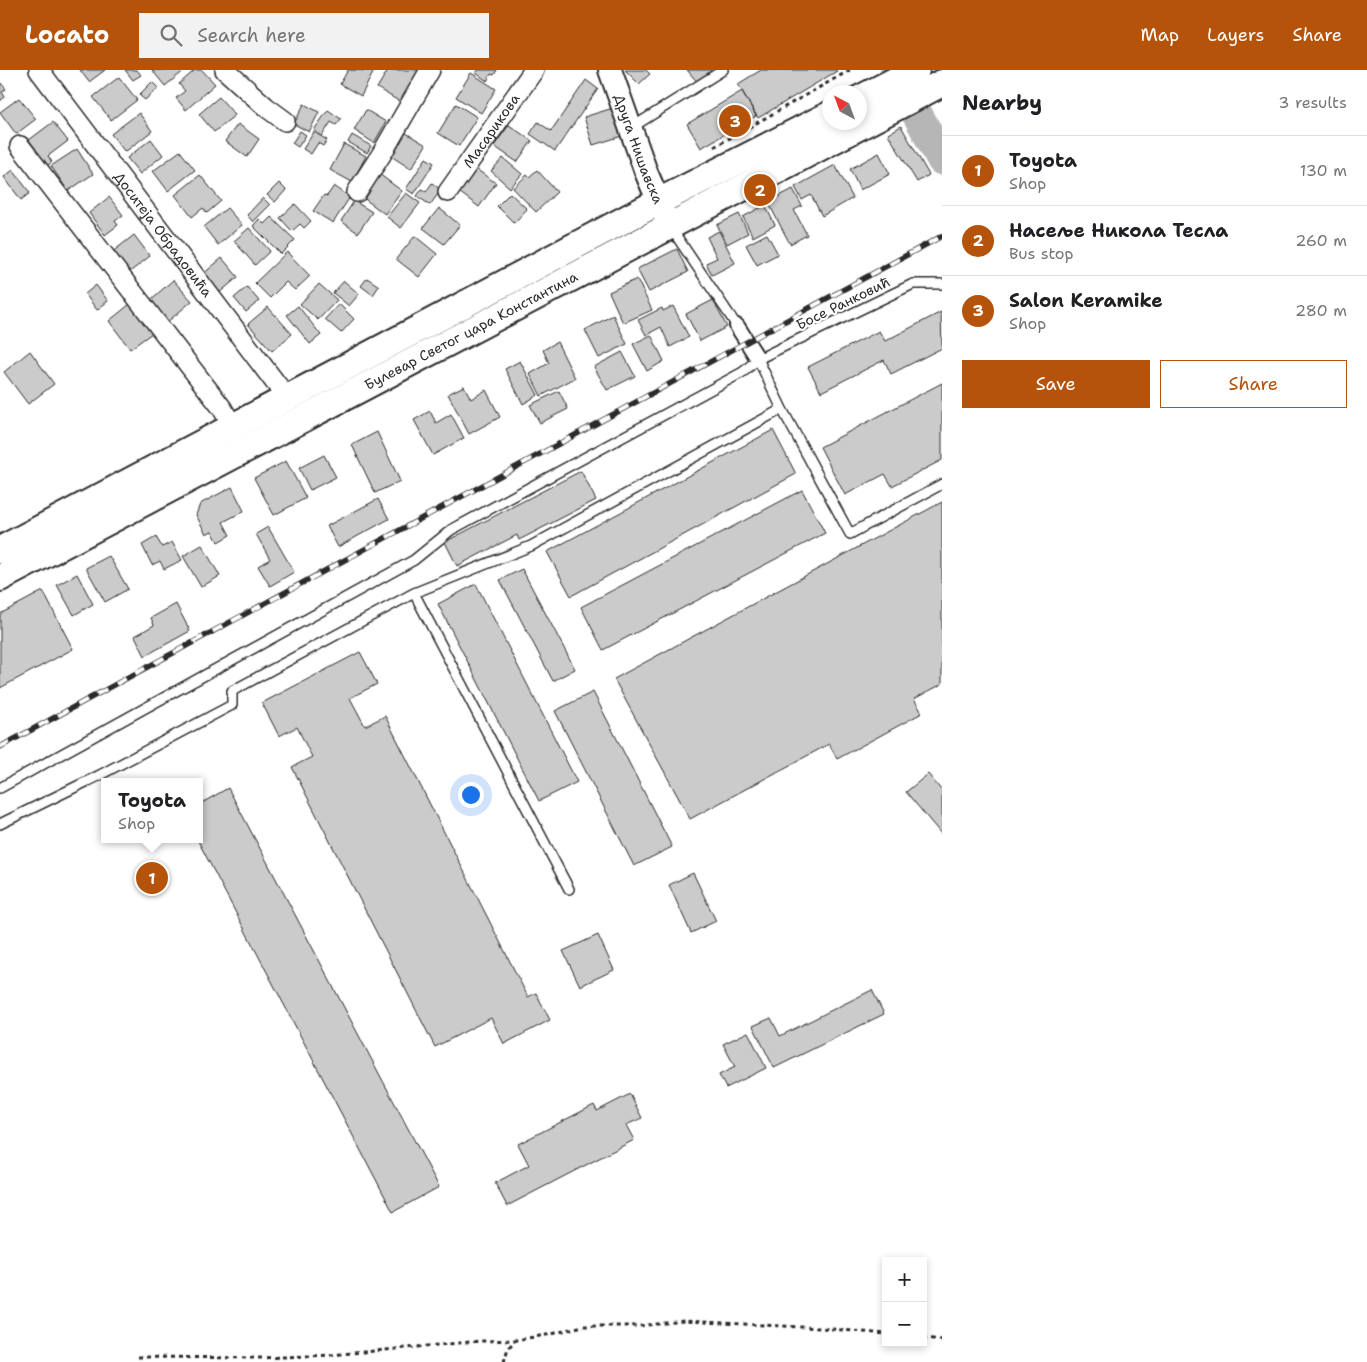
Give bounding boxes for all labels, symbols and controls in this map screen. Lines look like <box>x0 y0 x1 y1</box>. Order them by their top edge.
search box <box>139 13 489 58</box>
text: Locato <box>25 19 109 51</box>
icon: search <box>157 21 185 49</box>
text: Search here <box>197 23 306 48</box>
text: Map <box>1141 23 1179 47</box>
text: Layers <box>1207 23 1264 47</box>
text: Share <box>1292 23 1342 47</box>
north arrow <box>822 85 867 130</box>
text: Nearby <box>962 89 1042 117</box>
street label: Масарикова <box>459 90 524 171</box>
street label: Друга Нишавска <box>610 92 668 207</box>
text: 3 results <box>1278 92 1347 113</box>
pin: 3 <box>719 102 751 140</box>
text: Toyota <box>1009 148 1077 173</box>
text: 1 <box>974 160 982 181</box>
text: 130 m <box>1300 160 1347 181</box>
street label: Доситеја Обрадовића <box>110 168 217 301</box>
pin: 2 <box>744 171 776 209</box>
text: Shop <box>1009 173 1046 194</box>
text: Насеље Никола Тесла <box>1009 218 1228 243</box>
text: 2 <box>972 230 984 251</box>
text: 260 m <box>1295 230 1347 251</box>
text: Bus stop <box>1009 243 1074 264</box>
street label: Булевар Светог цара Константина <box>361 267 581 394</box>
street label: Босе Ранковић <box>793 272 893 334</box>
text: Salon Keramike <box>1009 288 1163 313</box>
text: 3 <box>972 300 984 321</box>
text: 280 m <box>1295 300 1347 321</box>
text: Shop <box>1009 313 1046 334</box>
button: Save <box>962 360 1150 408</box>
button: Share <box>1160 360 1347 408</box>
popup <box>101 778 203 843</box>
your location <box>458 782 484 808</box>
text: Toyota <box>118 788 186 813</box>
text: Shop <box>118 813 155 834</box>
pin: 1 <box>136 859 168 897</box>
map controls <box>882 1257 927 1347</box>
button: + <box>882 1257 927 1302</box>
button: − <box>882 1302 927 1347</box>

